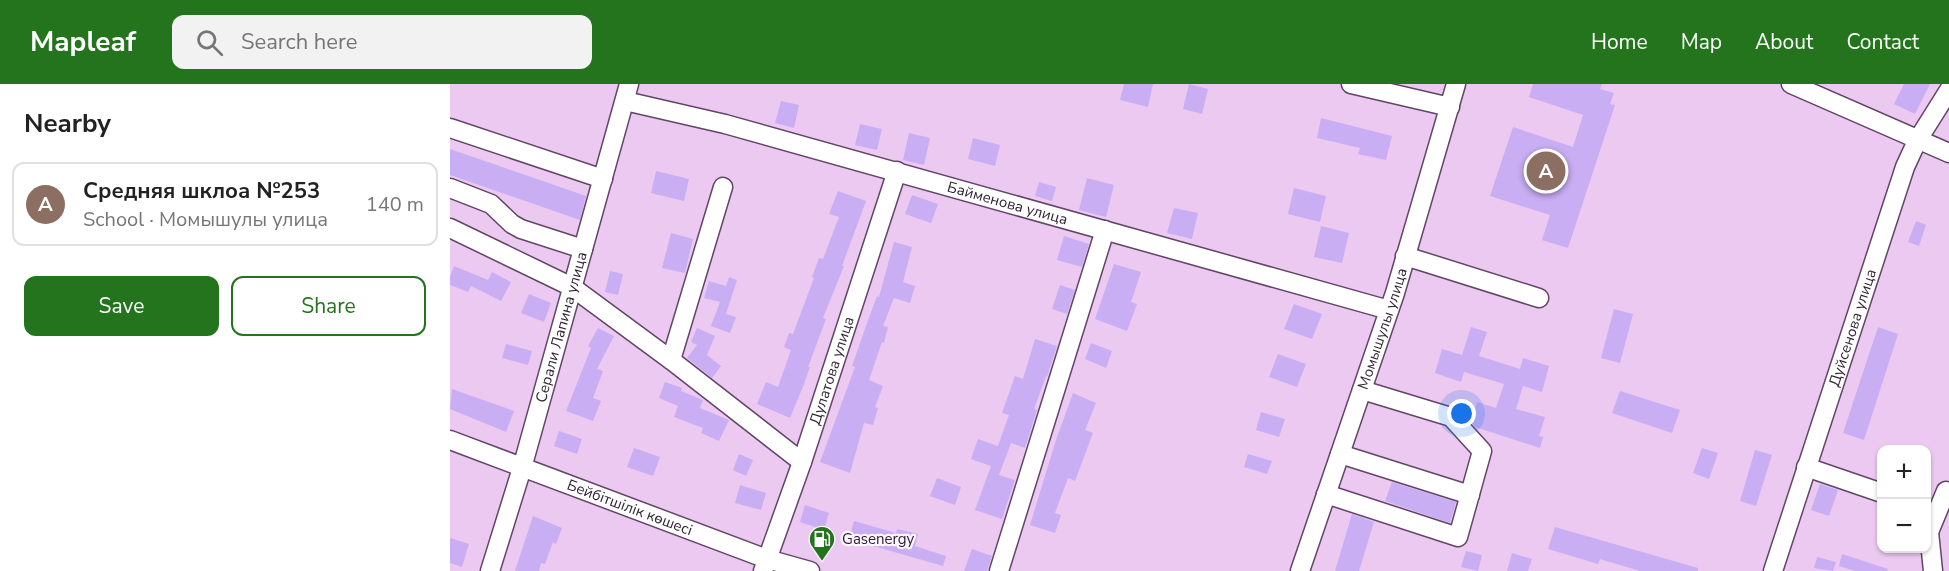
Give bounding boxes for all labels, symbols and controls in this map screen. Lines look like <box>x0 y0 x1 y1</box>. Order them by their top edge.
search box <box>172 15 592 69</box>
text: Mapleaf <box>30 23 136 61</box>
icon: search <box>193 26 226 59</box>
text: Search here <box>241 27 358 57</box>
text: Home <box>1591 28 1648 56</box>
text: Map <box>1681 28 1722 56</box>
text: About <box>1755 28 1813 56</box>
text: Contact <box>1846 28 1919 56</box>
text: Nearby <box>24 106 111 141</box>
pin: A <box>1526 148 1566 194</box>
text: Средняя шклоа №253 <box>83 176 320 206</box>
street label: Байменова улица <box>945 177 1070 230</box>
text: A <box>38 191 53 218</box>
text: 140 m <box>366 191 424 218</box>
text: School · Момышулы улица <box>83 206 328 233</box>
street label: Серали Лапина улица <box>531 250 592 405</box>
street label: Момышулы улица <box>1353 266 1412 392</box>
street label: Дуйсенова улица <box>1824 266 1881 389</box>
button: Save <box>24 276 219 336</box>
button: Share <box>231 276 426 336</box>
street label: Дулатова улица <box>805 314 859 427</box>
your location <box>1447 399 1476 428</box>
map controls <box>1877 445 1931 553</box>
button: + <box>1877 445 1931 499</box>
street label: Бейбітшілік көшесі <box>564 475 695 540</box>
button: − <box>1877 499 1931 553</box>
fuel station icon: Gasenergy <box>807 524 837 562</box>
place label: Gasenergy <box>842 529 915 549</box>

